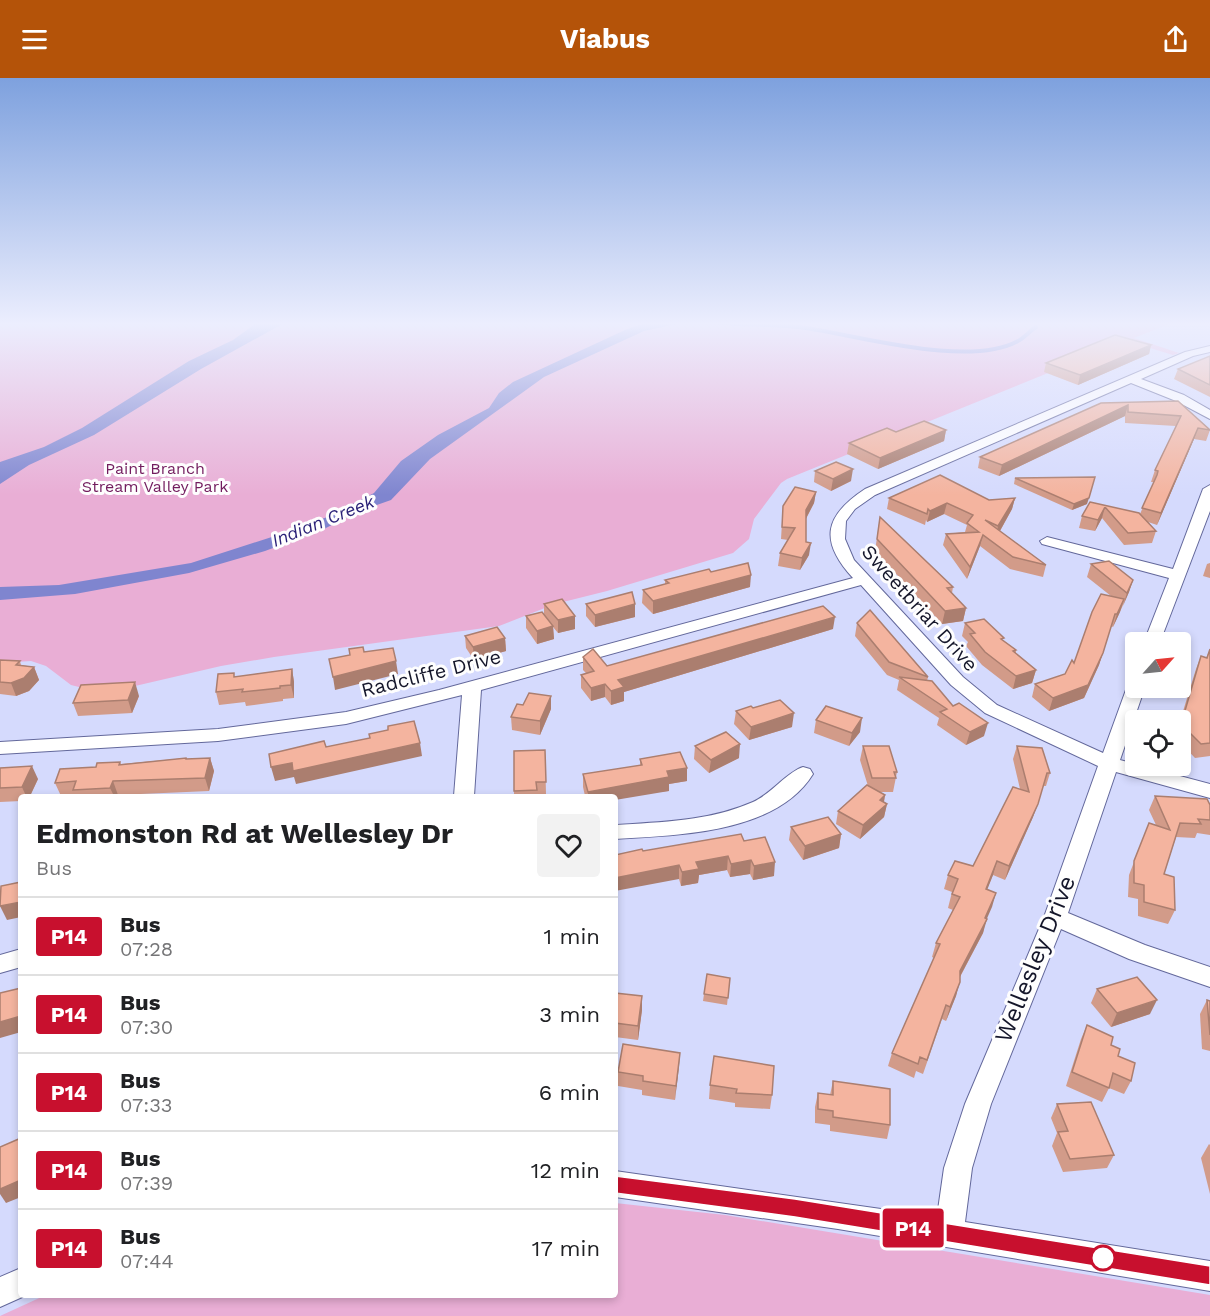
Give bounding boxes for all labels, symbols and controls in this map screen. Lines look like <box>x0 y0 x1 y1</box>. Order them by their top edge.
icon: menu <box>18 23 51 56</box>
text: Viabus <box>560 23 650 55</box>
icon: share <box>1159 23 1192 56</box>
park label: Paint Branch Stream Valley Park <box>82 459 228 496</box>
water label: Indian Creek <box>269 490 378 551</box>
street label: Sweetbriar Drive <box>857 540 983 676</box>
north arrow <box>1125 632 1191 698</box>
map controls <box>1125 632 1191 776</box>
street label: Radcliffe Drive <box>359 644 503 702</box>
button: locate <box>1125 710 1191 776</box>
button: heart <box>537 814 600 877</box>
text: Edmonston Rd at Wellesley Dr <box>36 817 453 850</box>
text: Bus <box>36 856 72 880</box>
street label: Wellesley Drive <box>989 871 1081 1047</box>
text: Bus <box>120 912 160 937</box>
text: P14 <box>51 924 87 949</box>
text: 1 min <box>543 924 600 949</box>
text: 07:28 <box>120 937 173 961</box>
text: Bus <box>120 990 160 1015</box>
text: P14 <box>51 1002 87 1027</box>
text: 3 min <box>539 1002 600 1027</box>
text: 07:30 <box>120 1015 173 1039</box>
text: Bus <box>120 1068 160 1093</box>
text: P14 <box>51 1080 87 1105</box>
text: 6 min <box>539 1080 600 1105</box>
text: 07:33 <box>120 1093 173 1117</box>
text: Bus <box>120 1146 160 1171</box>
text: P14 <box>51 1158 87 1183</box>
text: 12 min <box>531 1158 600 1183</box>
text: 07:39 <box>120 1171 173 1195</box>
line badge: P14 <box>878 1208 948 1248</box>
text: P14 <box>895 1216 931 1241</box>
text: Bus <box>120 1224 160 1249</box>
text: P14 <box>51 1236 87 1261</box>
text: 17 min <box>532 1236 600 1261</box>
unlabelled marker <box>1090 1245 1116 1271</box>
text: 07:44 <box>120 1249 174 1273</box>

